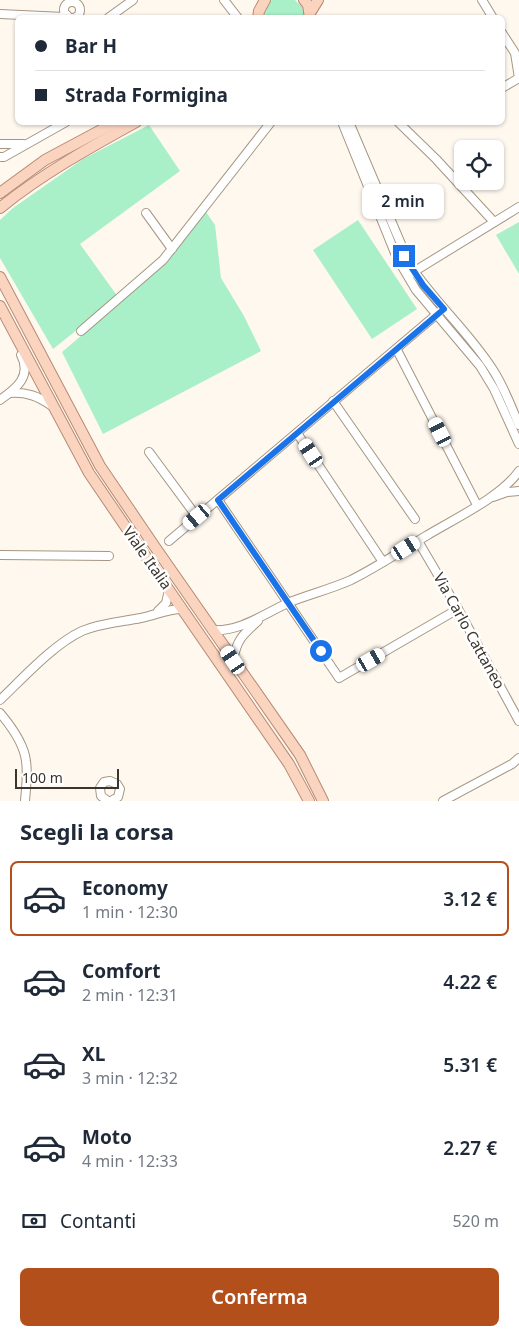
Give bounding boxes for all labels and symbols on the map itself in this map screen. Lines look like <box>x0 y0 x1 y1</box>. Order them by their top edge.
callout: 2 min <box>363 184 445 218</box>
route end <box>393 245 415 267</box>
car <box>426 415 453 449</box>
car <box>296 436 325 470</box>
car <box>180 502 213 532</box>
street label: Viale Italia <box>119 522 177 593</box>
car <box>389 534 422 562</box>
street label: Via Carlo Cattaneo <box>430 569 510 692</box>
route start <box>310 640 332 662</box>
car <box>218 643 247 677</box>
car <box>354 646 387 674</box>
scale bar <box>15 766 119 789</box>

